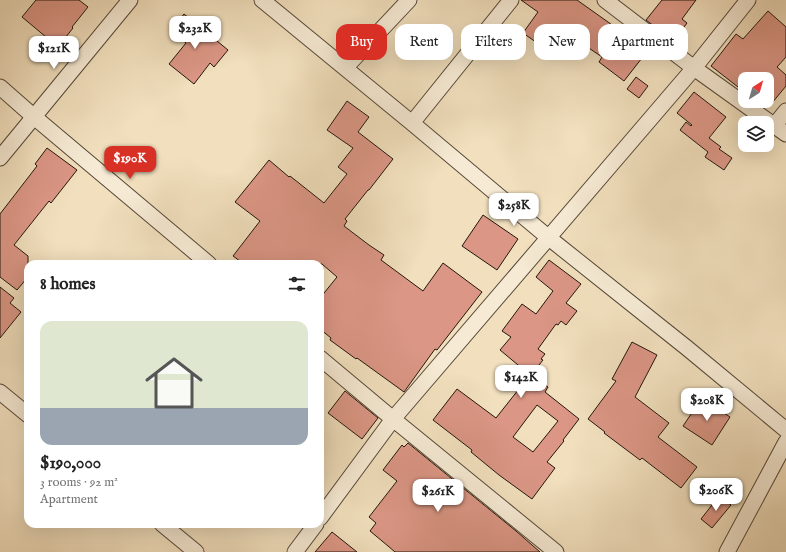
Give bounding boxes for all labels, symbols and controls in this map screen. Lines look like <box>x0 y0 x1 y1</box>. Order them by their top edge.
pin: $232K <box>167 16 223 50</box>
text: $232K <box>178 20 212 37</box>
chip: Buy <box>336 24 387 60</box>
chip: Rent <box>395 24 453 60</box>
chip: Filters <box>461 24 526 60</box>
chip: New <box>534 24 590 60</box>
chip: Apartment <box>598 24 688 60</box>
pin: $121K <box>26 36 82 70</box>
text: $121K <box>38 40 70 57</box>
north arrow <box>738 72 774 108</box>
map controls <box>738 72 774 152</box>
button: layers <box>738 116 774 152</box>
pin: $190K <box>102 146 158 180</box>
text: $190K <box>113 150 147 167</box>
pin: $258K <box>486 193 542 227</box>
text: $258K <box>498 197 530 214</box>
icon: filters <box>286 273 308 295</box>
text: 8 homes <box>40 274 95 295</box>
icon: home <box>138 347 210 419</box>
pin: $142K <box>493 365 549 399</box>
text: $142K <box>504 369 538 386</box>
pin: $208K <box>679 388 735 422</box>
text: $208K <box>690 392 724 409</box>
text: $190,000 <box>40 453 101 474</box>
text: 3 rooms · 92 m² <box>40 474 118 491</box>
pin: $206K <box>688 478 744 512</box>
pin: $261K <box>410 479 466 513</box>
text: $206K <box>699 482 733 499</box>
text: $261K <box>422 483 454 500</box>
text: Apartment <box>40 491 98 508</box>

